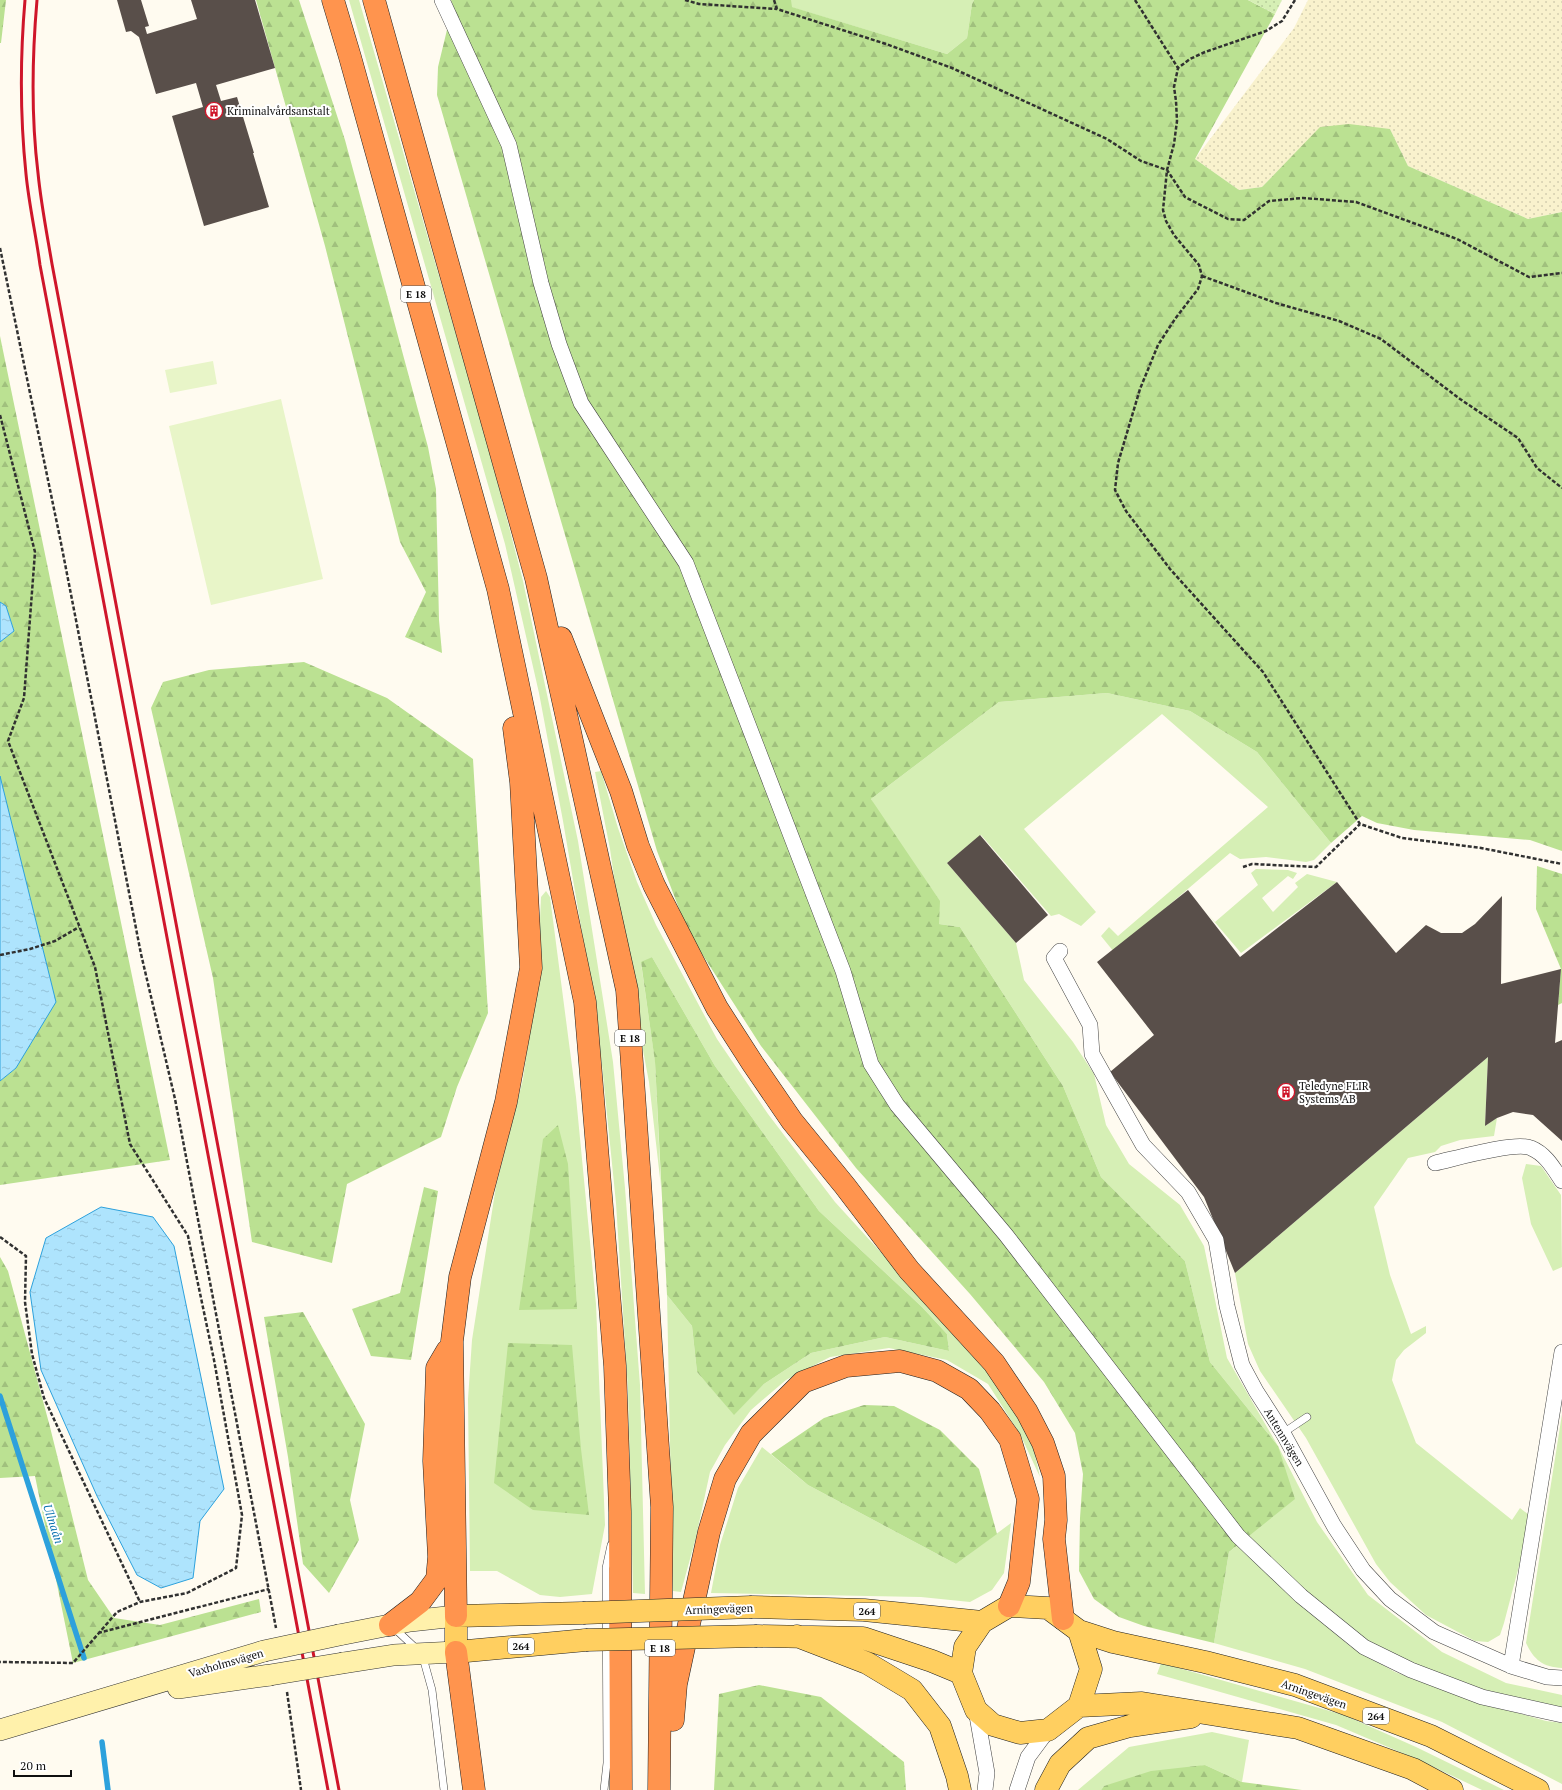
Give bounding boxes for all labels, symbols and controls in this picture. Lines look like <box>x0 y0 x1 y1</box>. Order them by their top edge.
building icon: Kriminalvårdsanstalt <box>204 101 224 121</box>
place label: Kriminalvårdsanstalt <box>227 104 330 118</box>
road number: E 18 <box>401 286 431 302</box>
road number: E 18 <box>615 1030 645 1046</box>
place label: Teledyne FLIR Systems AB <box>1299 1079 1369 1106</box>
building icon: Teledyne FLIR Systems AB <box>1276 1082 1296 1102</box>
street label: Antennvägen <box>1261 1405 1307 1469</box>
water label: Ullnaån <box>40 1502 67 1546</box>
street label: Arningevägen <box>685 1601 754 1617</box>
road number: 264 <box>854 1603 880 1619</box>
road number: 264 <box>508 1638 534 1654</box>
road number: E 18 <box>645 1640 675 1656</box>
street label: Vaxholmsvägen <box>187 1646 265 1680</box>
street label: Arningevägen <box>1279 1676 1349 1712</box>
road number: 264 <box>1363 1708 1389 1724</box>
scale bar <box>14 1752 71 1778</box>
text: 20 m <box>20 1758 47 1773</box>

